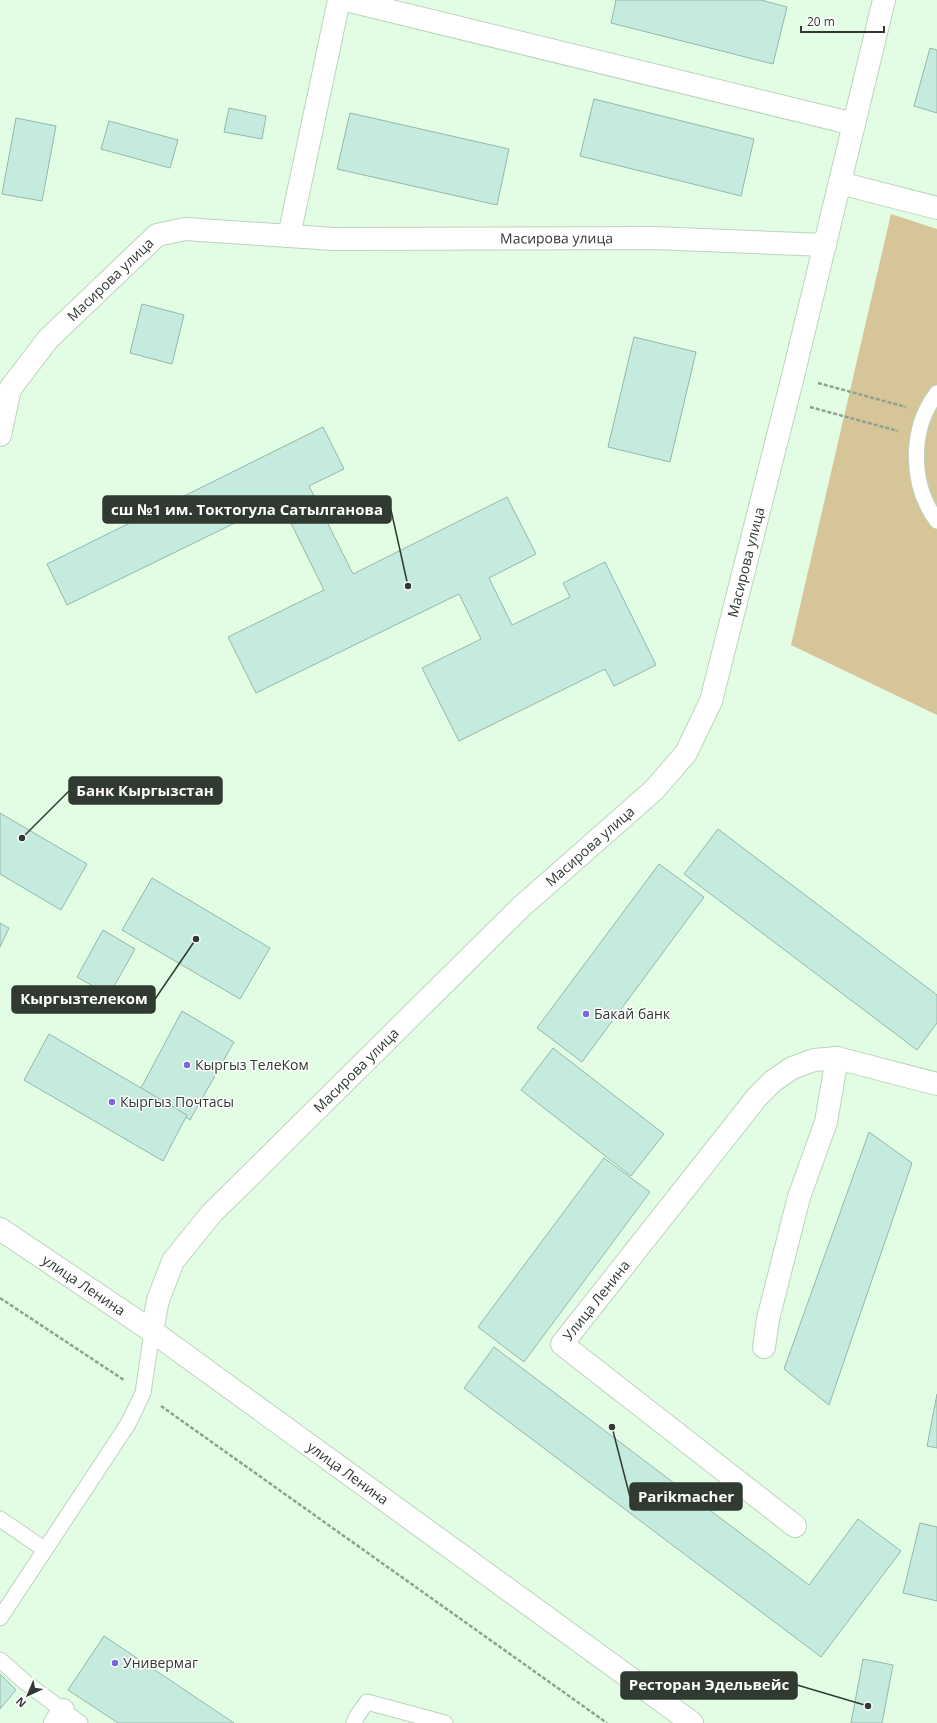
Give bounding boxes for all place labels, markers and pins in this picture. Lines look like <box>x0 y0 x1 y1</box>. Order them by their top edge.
callout: сш №1 им. Токтогула Сатылганова <box>103 496 391 523</box>
callout: Банк Кыргызстан <box>69 777 222 804</box>
callout: Кыргызтелеком <box>12 986 155 1013</box>
place label: Бакай банк <box>594 1004 671 1023</box>
marker: Бакай банк <box>581 1009 591 1019</box>
place label: Кыргыз ТелеКом <box>195 1055 309 1074</box>
marker: Кыргыз ТелеКом <box>182 1060 192 1070</box>
place label: Кыргыз Почтасы <box>120 1092 234 1111</box>
marker: Кыргыз Почтасы <box>107 1097 117 1107</box>
callout: Parikmacher <box>630 1483 742 1510</box>
place label: Универмаг <box>123 1653 198 1672</box>
marker: Универмаг <box>110 1658 120 1668</box>
callout: Ресторан Эдельвейс <box>621 1672 797 1699</box>

